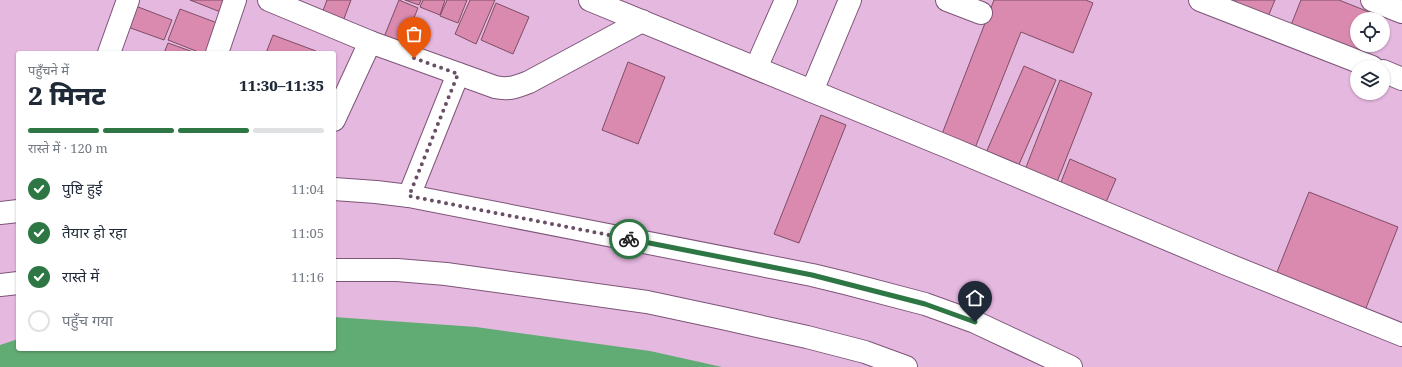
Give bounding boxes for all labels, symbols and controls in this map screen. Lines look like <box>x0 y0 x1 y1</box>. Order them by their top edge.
map controls <box>1350 12 1390 100</box>
button: locate <box>1350 12 1390 52</box>
pin <box>397 17 431 58</box>
icon: bag <box>403 23 425 45</box>
button: layers <box>1350 60 1390 100</box>
text: पहुँचने में <box>28 61 69 79</box>
text: 11:30–11:35 <box>239 75 324 95</box>
text: 2 मिनट <box>28 77 105 113</box>
text: रास्ते में · 120 m <box>28 139 108 157</box>
icon: check <box>28 178 50 200</box>
text: पुष्टि हुई <box>62 178 102 198</box>
text: 11:04 <box>291 180 324 198</box>
courier <box>609 219 649 259</box>
icon: check <box>28 222 50 244</box>
text: तैयार हो रहा <box>62 222 127 242</box>
text: 11:05 <box>291 224 324 242</box>
icon: bike <box>618 228 640 250</box>
icon: check <box>28 266 50 288</box>
text: रास्ते में <box>62 266 99 286</box>
text: 11:16 <box>291 268 324 286</box>
pin <box>958 281 992 322</box>
icon: home <box>964 287 986 309</box>
text: पहुँच गया <box>62 310 113 330</box>

